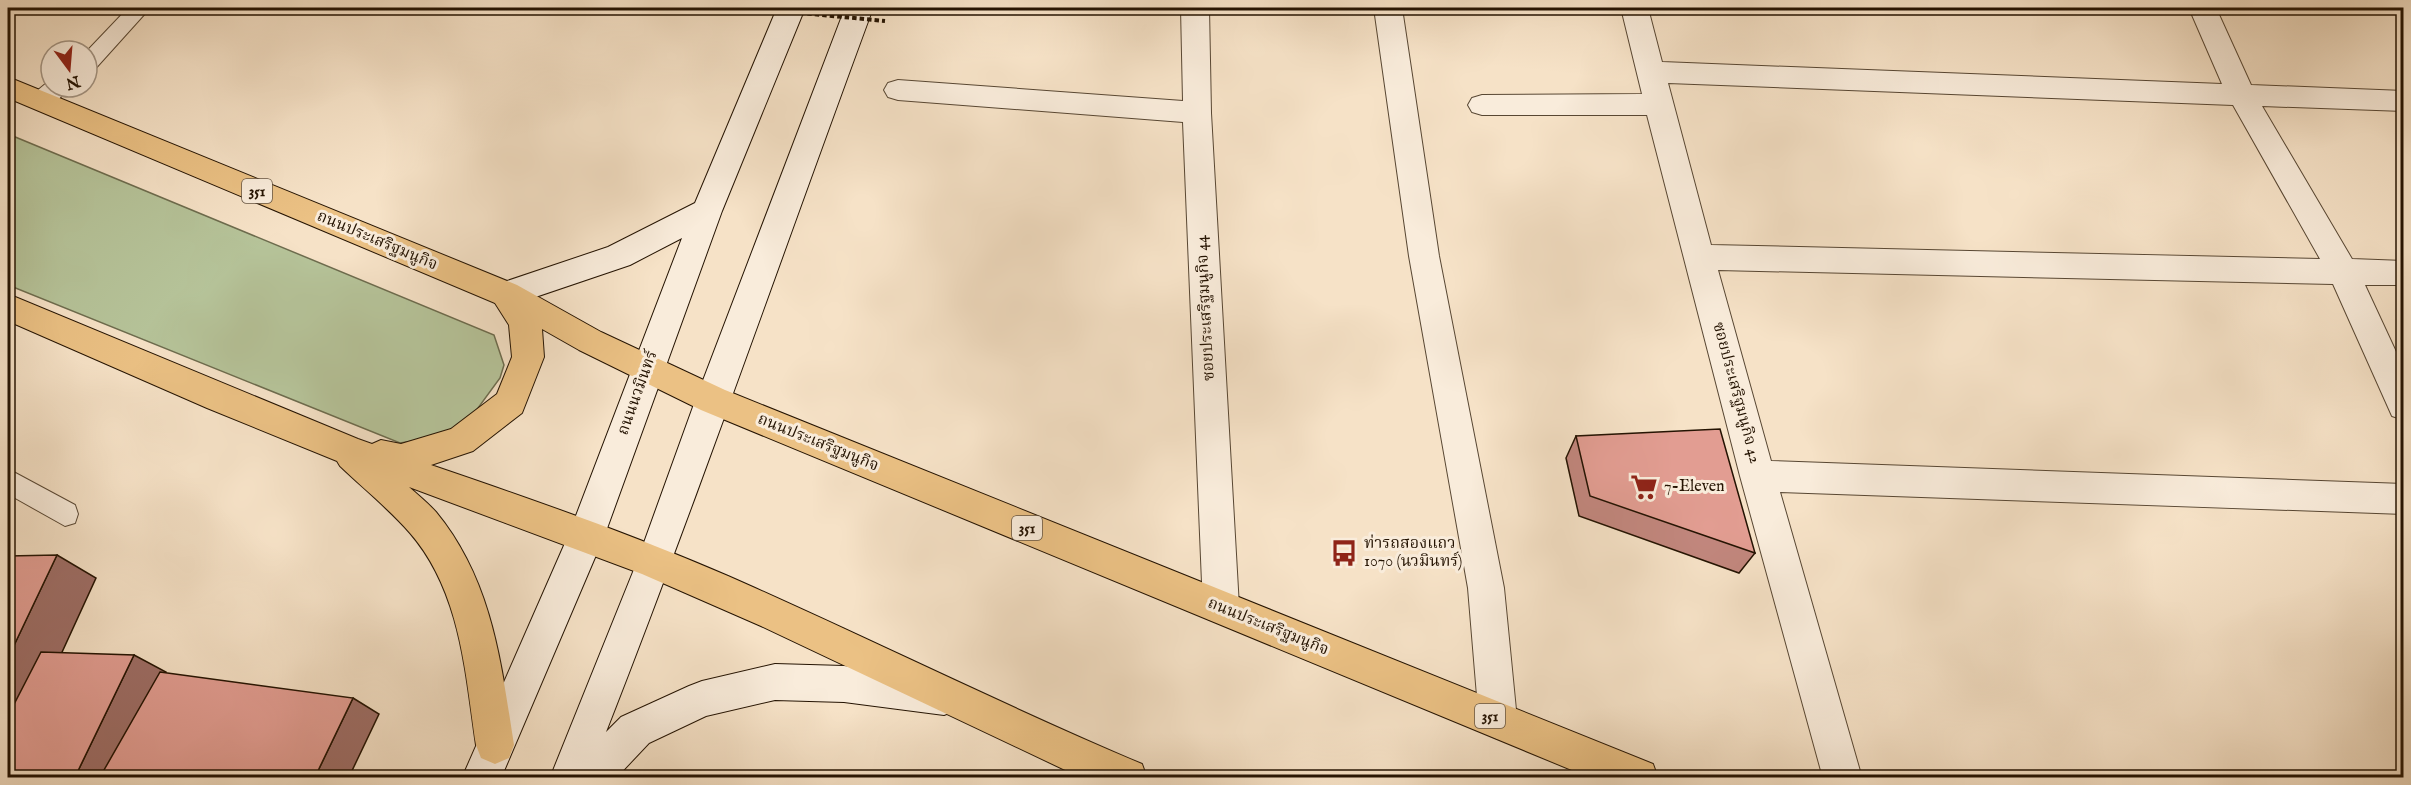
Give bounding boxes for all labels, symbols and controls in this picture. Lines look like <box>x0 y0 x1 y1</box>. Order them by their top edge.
north arrow <box>39 39 99 99</box>
text: N <box>63 70 83 93</box>
road number: 351 <box>242 179 272 203</box>
street label: ถนนประเสริฐมนูกิจ <box>314 207 440 275</box>
street label: ซอยประเสริฐมนูกิจ 44 <box>1192 234 1220 381</box>
street label: ซอยประเสริฐมนูกิจ 42 <box>1707 320 1765 466</box>
street label: ถนนนวมินทร์ <box>613 347 663 438</box>
street label: ถนนประเสริฐมนูกิจ <box>754 410 882 476</box>
supermarket icon: 7-Eleven <box>1629 472 1659 502</box>
place label: 7-Eleven <box>1664 477 1725 497</box>
road number: 351 <box>1012 516 1042 540</box>
place label: ท่ารถสองแถว 1070 (นวมินทร์) <box>1364 534 1462 572</box>
bus stop icon: ท่ารถสองแถว 1070 (นวมินทร์) <box>1329 538 1359 568</box>
street label: ถนนประเสริฐมนูกิจ <box>1204 594 1332 660</box>
road number: 351 <box>1475 704 1505 728</box>

